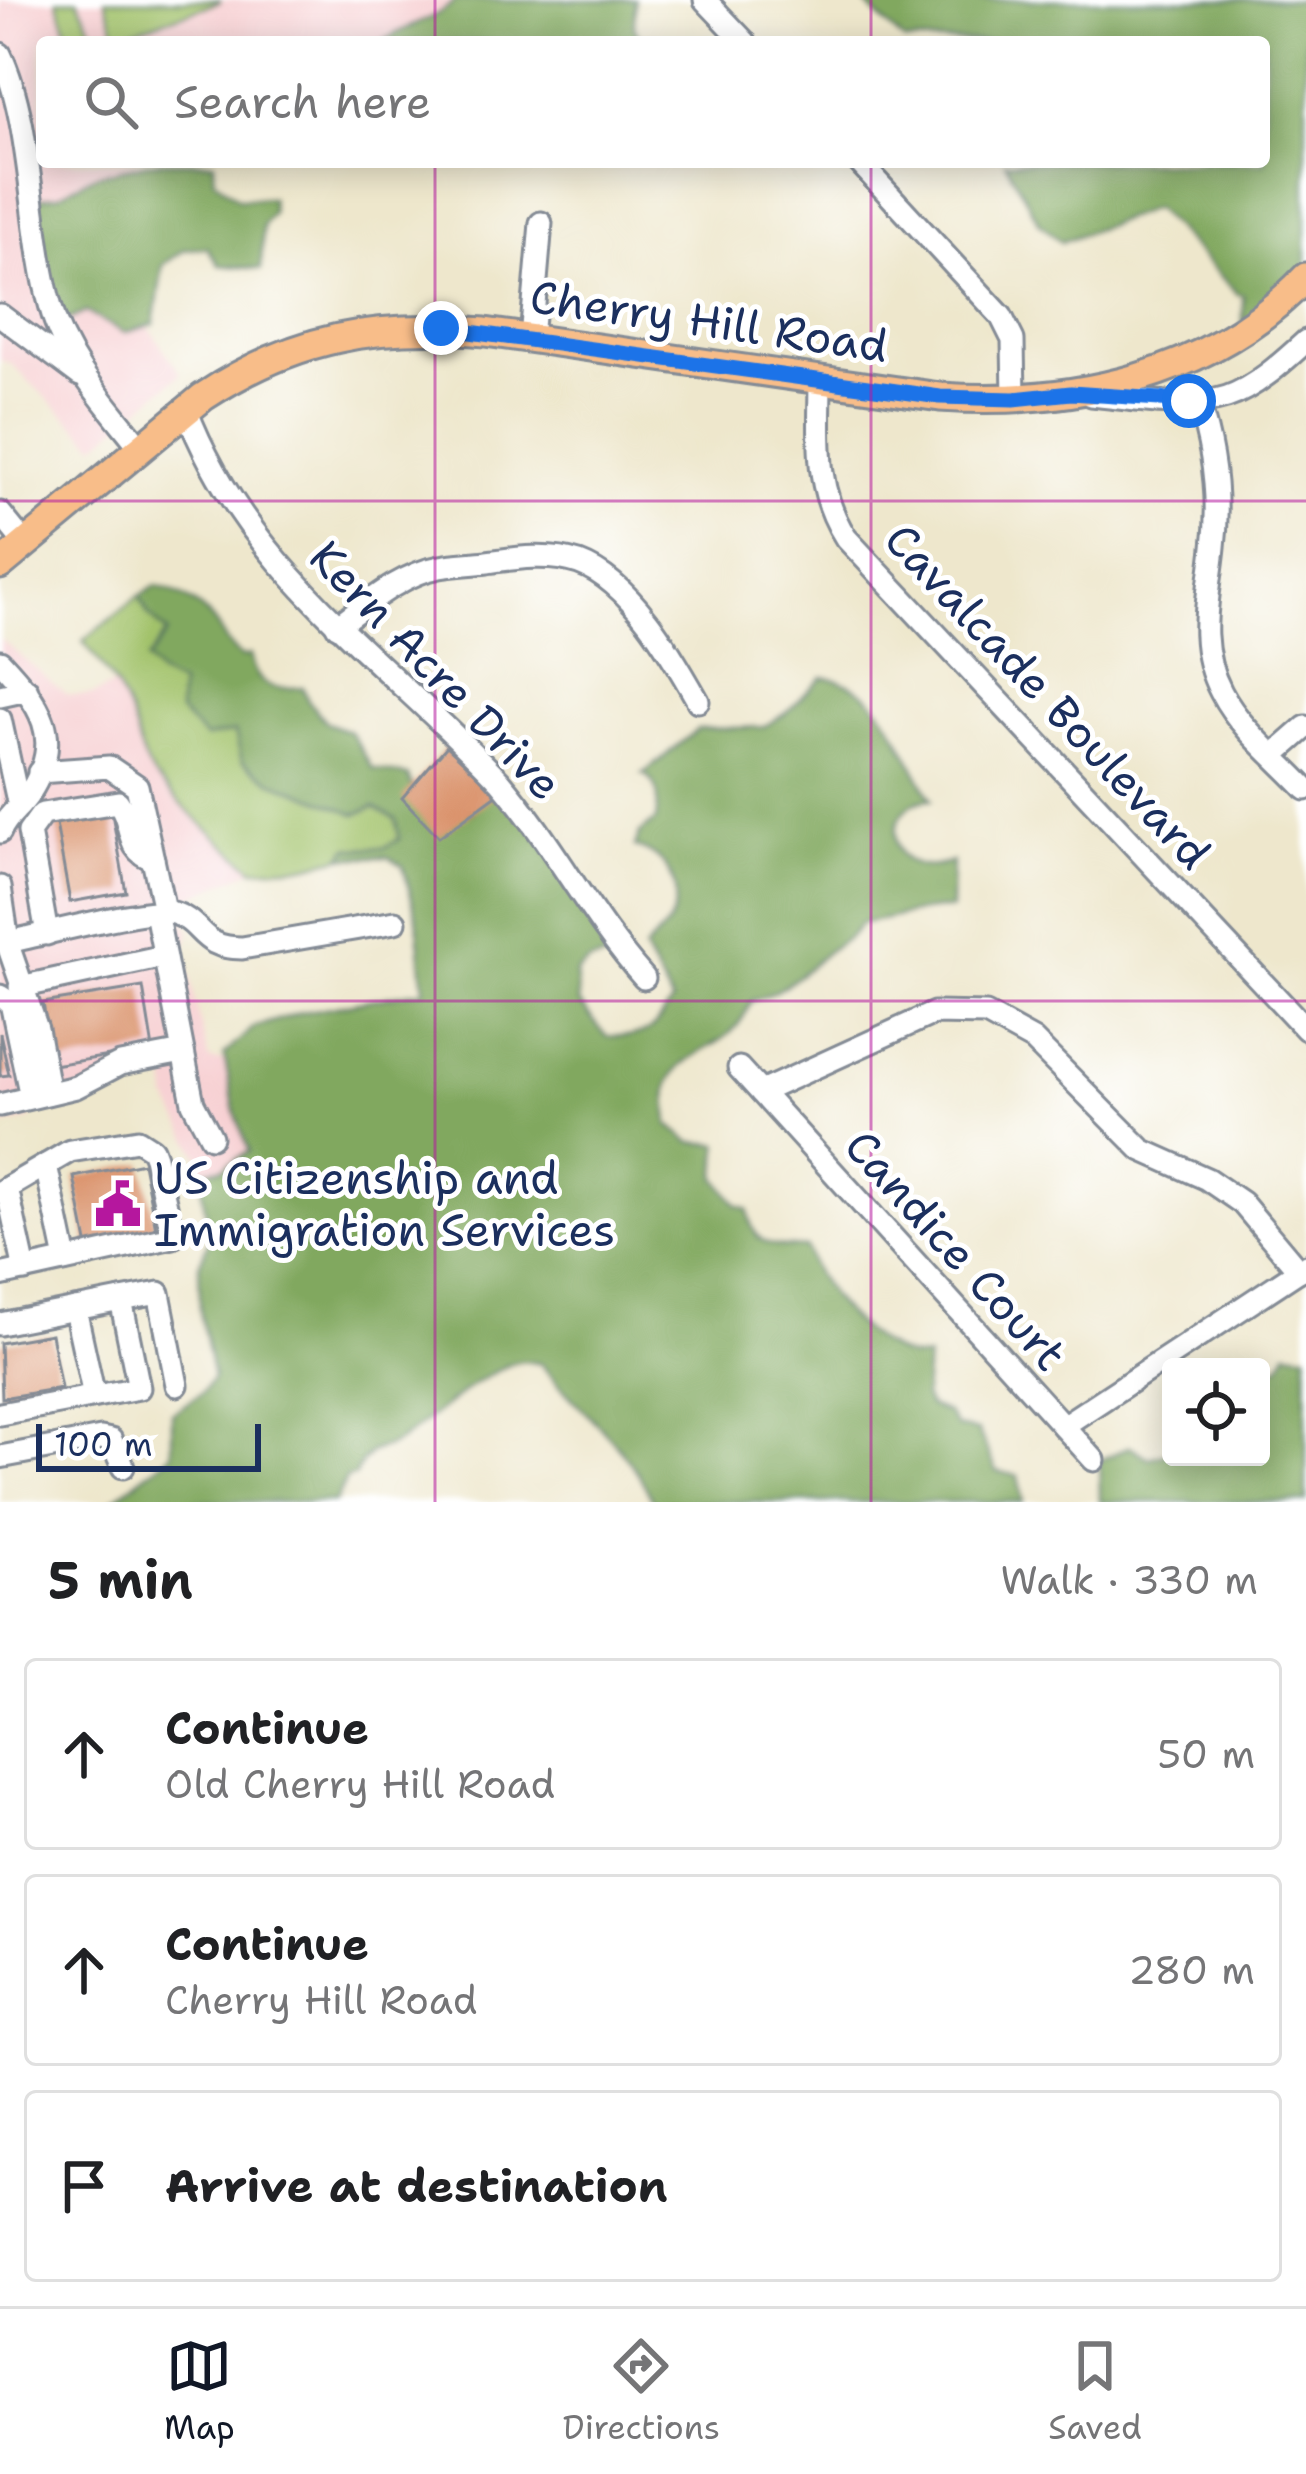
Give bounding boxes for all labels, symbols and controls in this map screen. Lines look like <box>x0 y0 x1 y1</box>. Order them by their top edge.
search box <box>36 36 1270 168</box>
icon: search <box>78 69 144 135</box>
text: Search here <box>174 72 431 132</box>
street label: Cherry Hill Road <box>526 266 892 376</box>
route end <box>414 301 468 355</box>
route start <box>1162 374 1216 428</box>
street label: Cavalcade Boulevard <box>872 510 1224 882</box>
street label: Kern Acre Drive <box>297 527 575 813</box>
street label: Candice Court <box>832 1117 1080 1383</box>
place label: US Citizenship and Immigration Services <box>154 1148 615 1260</box>
public building icon: US Citizenship and Immigration Services <box>93 1179 143 1229</box>
map controls <box>1162 1358 1270 1466</box>
button: locate <box>1162 1358 1270 1466</box>
scale bar <box>36 1418 261 1471</box>
text: 100 m <box>54 1422 153 1467</box>
text: 5 min <box>48 1546 193 1614</box>
text: Walk · 330 m <box>1000 1554 1258 1606</box>
text: Continue <box>165 1698 369 1758</box>
icon: ahead <box>51 1721 117 1787</box>
text: 50 m <box>1157 1728 1255 1780</box>
text: Old Cherry Hill Road <box>165 1758 555 1810</box>
text: Continue <box>165 1914 369 1974</box>
icon: ahead <box>51 1937 117 2003</box>
text: 280 m <box>1128 1944 1255 1996</box>
text: Cherry Hill Road <box>165 1974 477 2026</box>
icon: arrive <box>51 2153 117 2219</box>
text: Arrive at destination <box>165 2156 668 2216</box>
tab: Map <box>164 2333 235 2450</box>
tab: Directions <box>563 2333 720 2450</box>
tab: Saved <box>1048 2333 1142 2450</box>

